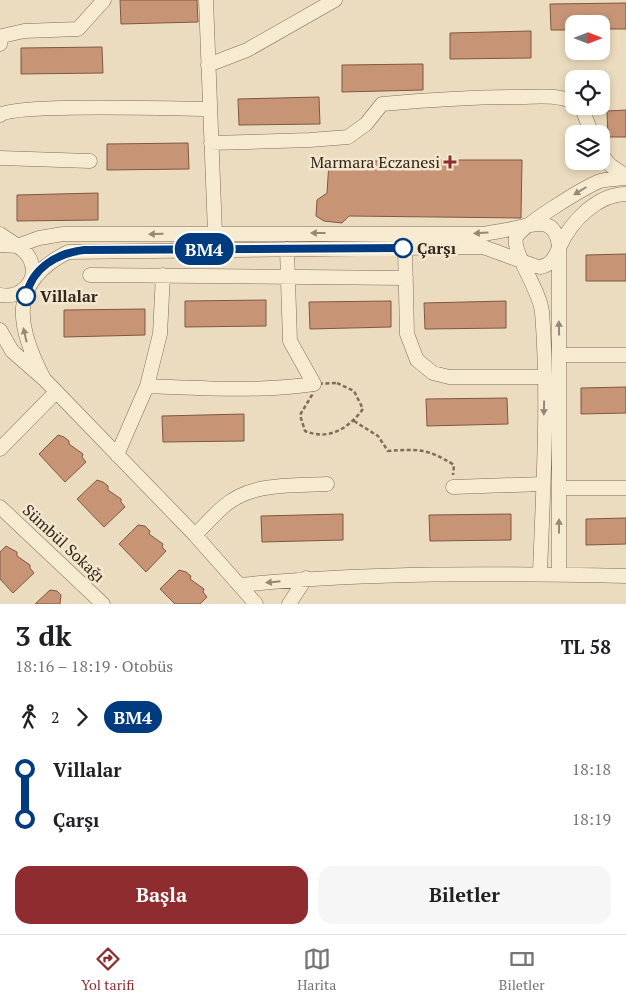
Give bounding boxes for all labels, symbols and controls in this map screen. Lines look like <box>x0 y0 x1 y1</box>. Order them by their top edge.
north arrow <box>565 15 610 60</box>
map controls <box>565 15 610 170</box>
button: locate <box>565 70 610 115</box>
button: layers <box>565 125 610 170</box>
place label: Marmara Eczanesi <box>310 151 440 173</box>
marker: Marmara Eczanesi <box>444 156 456 168</box>
one-way arrow <box>573 187 587 196</box>
one-way arrow <box>310 229 326 237</box>
one-way arrow <box>473 229 489 237</box>
one-way arrow <box>148 230 164 238</box>
line badge: BM4 <box>175 233 233 265</box>
text: BM4 <box>185 237 223 261</box>
place label: Çarşı <box>417 237 456 259</box>
marker: Çarşı <box>393 238 413 258</box>
place label: Villalar <box>40 285 98 307</box>
marker: Villalar <box>16 286 36 306</box>
one-way arrow <box>555 320 563 336</box>
one-way arrow <box>21 327 29 342</box>
one-way arrow <box>540 400 548 416</box>
street label: Sümbül Sokağı <box>18 499 110 587</box>
one-way arrow <box>555 517 563 533</box>
one-way arrow <box>264 578 280 586</box>
text: 3 dk <box>15 617 71 654</box>
text: TL 58 <box>561 634 611 659</box>
text: 18:16 – 18:19 · Otobüs <box>15 655 173 677</box>
icon: walk <box>15 703 43 731</box>
icon: forward <box>68 703 96 731</box>
text: BM4 <box>114 705 152 729</box>
text: 2 <box>51 706 60 728</box>
text: Villalar <box>53 757 122 782</box>
text: 18:18 <box>572 758 611 780</box>
text: Çarşı <box>53 807 99 832</box>
text: 18:19 <box>572 808 611 830</box>
button: Başla <box>15 866 308 924</box>
button: Biletler <box>318 866 611 924</box>
tab: Yol tarifi <box>81 945 135 994</box>
tab: Harita <box>297 945 336 994</box>
tab: Biletler <box>499 945 545 994</box>

